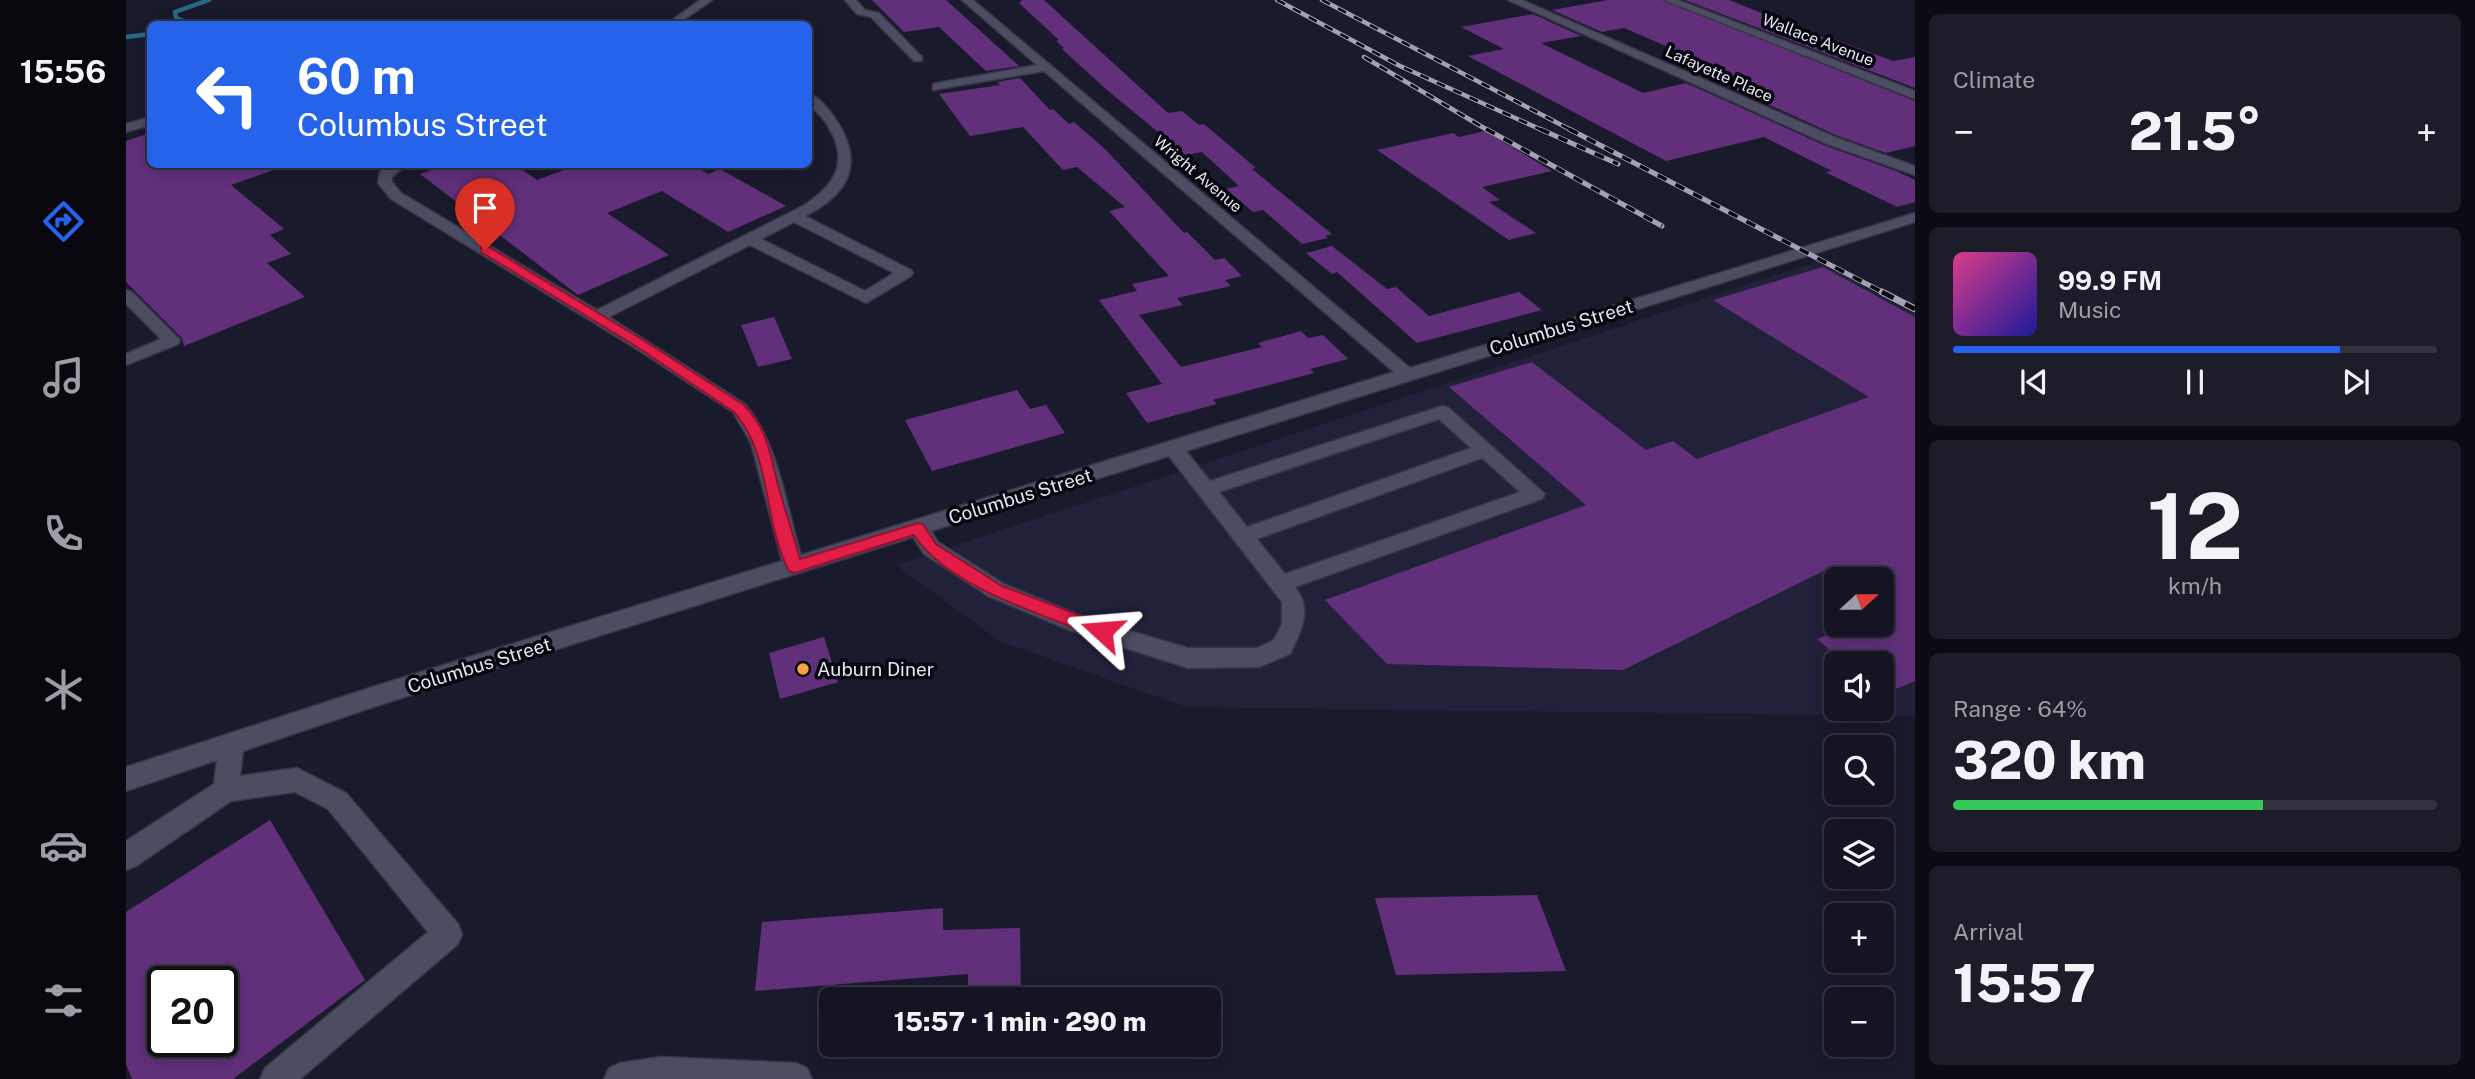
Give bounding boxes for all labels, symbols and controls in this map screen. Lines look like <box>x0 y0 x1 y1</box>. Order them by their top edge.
street label: Wallace Avenue <box>1759 10 1877 70</box>
street label: Lafayette Place <box>1662 42 1776 106</box>
text: 60 m <box>297 47 416 105</box>
icon: left <box>182 49 273 140</box>
text: 15:56 <box>20 53 106 90</box>
text: Climate <box>1953 66 2035 93</box>
text: 21.5° <box>2129 101 2261 162</box>
text: Columbus Street <box>297 106 548 143</box>
text: − <box>1953 110 1974 155</box>
text: + <box>2416 110 2437 155</box>
street label: Wright Avenue <box>1150 132 1246 216</box>
pin <box>455 178 515 250</box>
icon: arrive <box>466 189 504 227</box>
icon: directions <box>39 197 88 246</box>
text: 99.9 FM <box>2058 265 2162 296</box>
street label: Columbus Street <box>1487 295 1635 359</box>
text: Music <box>2058 296 2122 323</box>
icon: music <box>39 353 88 402</box>
icon: previous <box>2015 363 2053 401</box>
icon: pause <box>2176 363 2214 401</box>
icon: next <box>2337 363 2375 401</box>
street label: Columbus Street <box>946 464 1094 528</box>
text: 12 <box>2147 473 2243 579</box>
icon: phone <box>39 509 88 558</box>
north arrow <box>1824 567 1894 637</box>
map controls <box>1824 567 1894 1057</box>
text: km/h <box>2168 572 2222 599</box>
position arrow <box>1065 594 1139 668</box>
street label: Columbus Street <box>405 633 553 697</box>
button: sound <box>1824 651 1894 721</box>
place label: Auburn Diner <box>817 658 934 680</box>
marker: Auburn Diner <box>795 661 811 677</box>
icon: climate <box>39 665 88 714</box>
text: Range · 64% <box>1953 695 2087 722</box>
text: 320 km <box>1953 730 2146 791</box>
button: search <box>1824 735 1894 805</box>
button: layers <box>1824 819 1894 889</box>
icon: car <box>39 821 88 870</box>
button: + <box>1824 903 1894 973</box>
text: Arrival <box>1953 918 2024 945</box>
text: 15:57 <box>1953 953 2096 1014</box>
speed limit sign: 20 <box>147 966 238 1057</box>
icon: filters <box>39 976 88 1025</box>
button: − <box>1824 987 1894 1057</box>
text: 15:57 · 1 min · 290 m <box>894 1006 1146 1037</box>

